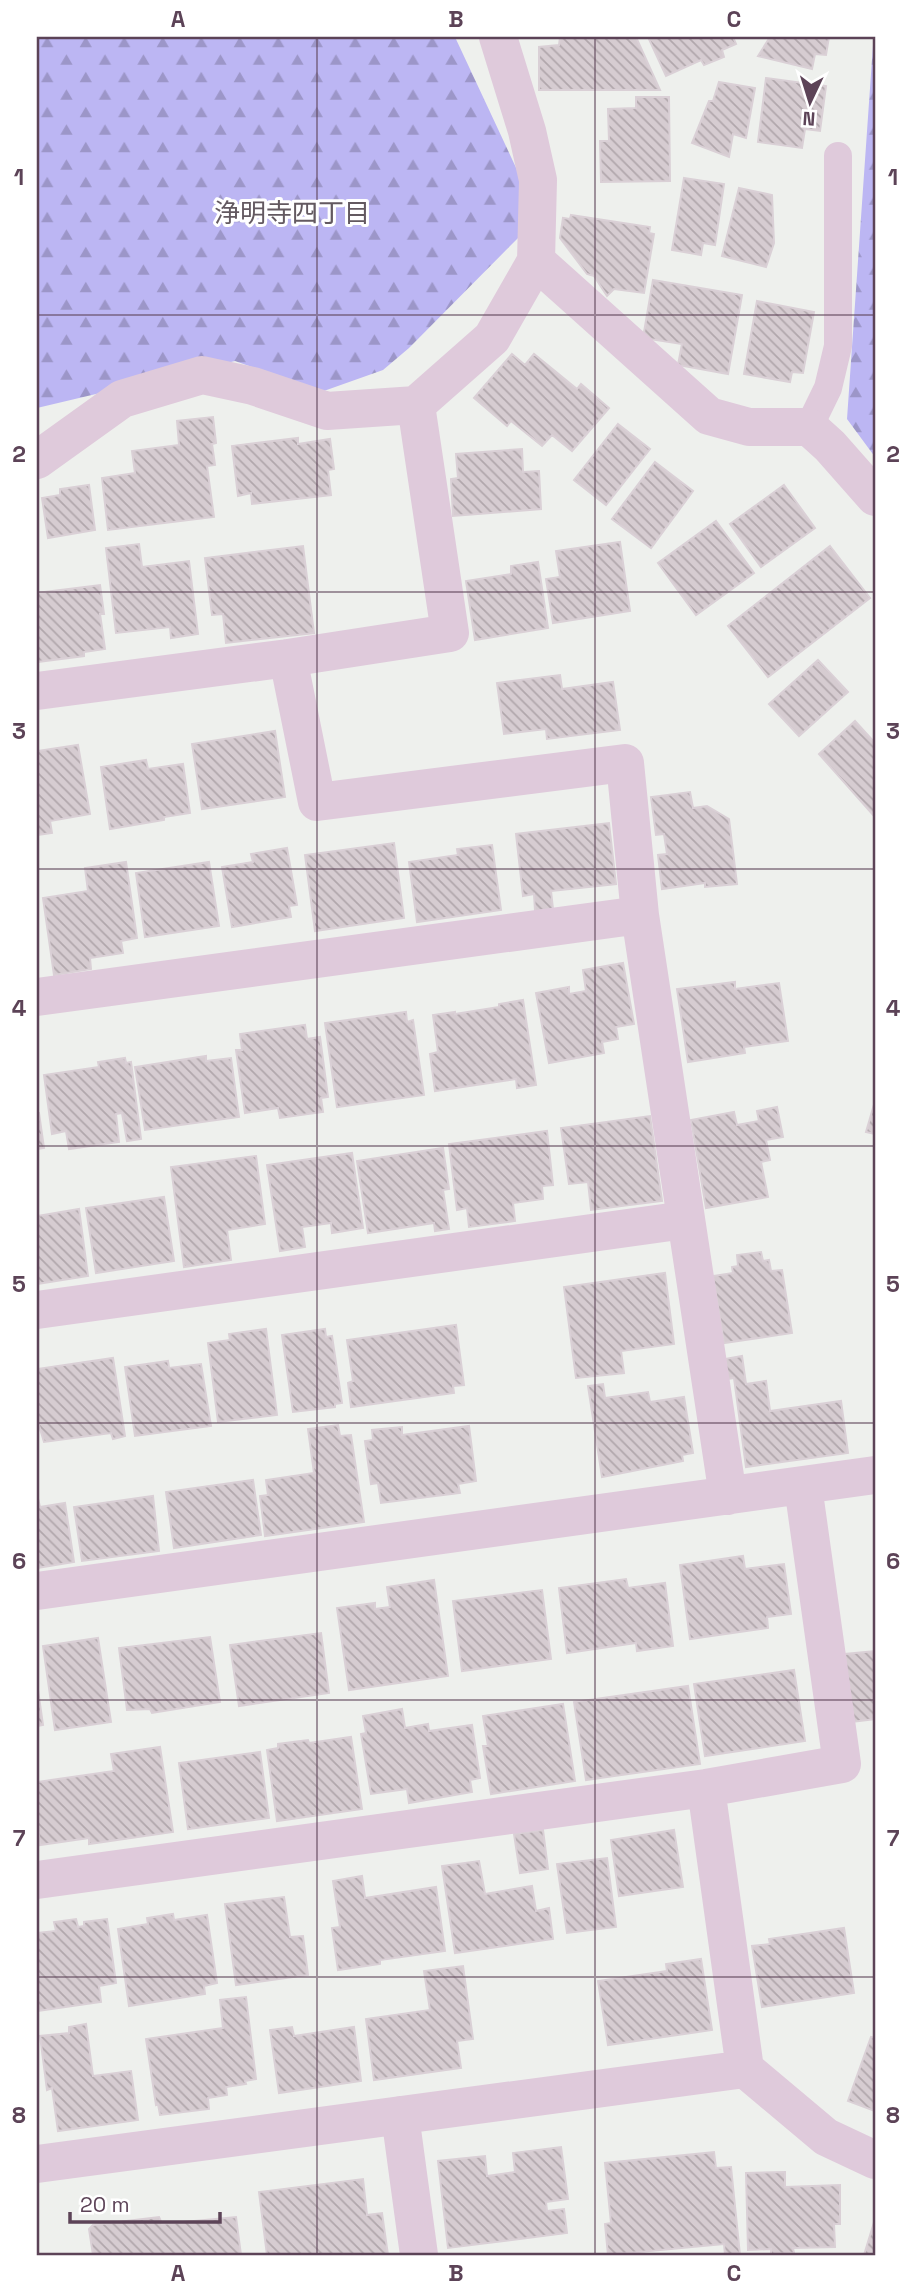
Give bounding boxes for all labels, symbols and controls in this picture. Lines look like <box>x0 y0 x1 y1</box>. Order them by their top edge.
text: A <box>171 4 186 34</box>
text: B <box>448 4 464 34</box>
text: C <box>727 4 741 34</box>
north arrow <box>776 66 846 136</box>
text: N <box>802 106 816 131</box>
text: 1 <box>14 162 24 192</box>
text: 1 <box>888 162 898 192</box>
district label: 浄明寺四丁目 <box>214 196 370 230</box>
text: 2 <box>12 439 26 469</box>
text: 2 <box>886 439 900 469</box>
text: 3 <box>12 716 26 746</box>
text: 3 <box>886 716 900 746</box>
text: 4 <box>12 993 27 1023</box>
text: 4 <box>886 993 901 1023</box>
text: 5 <box>12 1269 26 1299</box>
text: 5 <box>886 1269 900 1299</box>
text: 6 <box>12 1546 26 1576</box>
text: 6 <box>886 1546 900 1576</box>
text: 7 <box>13 1823 26 1853</box>
text: 7 <box>887 1823 900 1853</box>
text: 8 <box>12 2100 26 2130</box>
text: 8 <box>886 2100 900 2130</box>
scale bar <box>70 2180 220 2224</box>
text: 20 m <box>80 2191 130 2218</box>
text: A <box>171 2258 186 2288</box>
text: B <box>448 2258 464 2288</box>
text: C <box>727 2258 741 2288</box>

